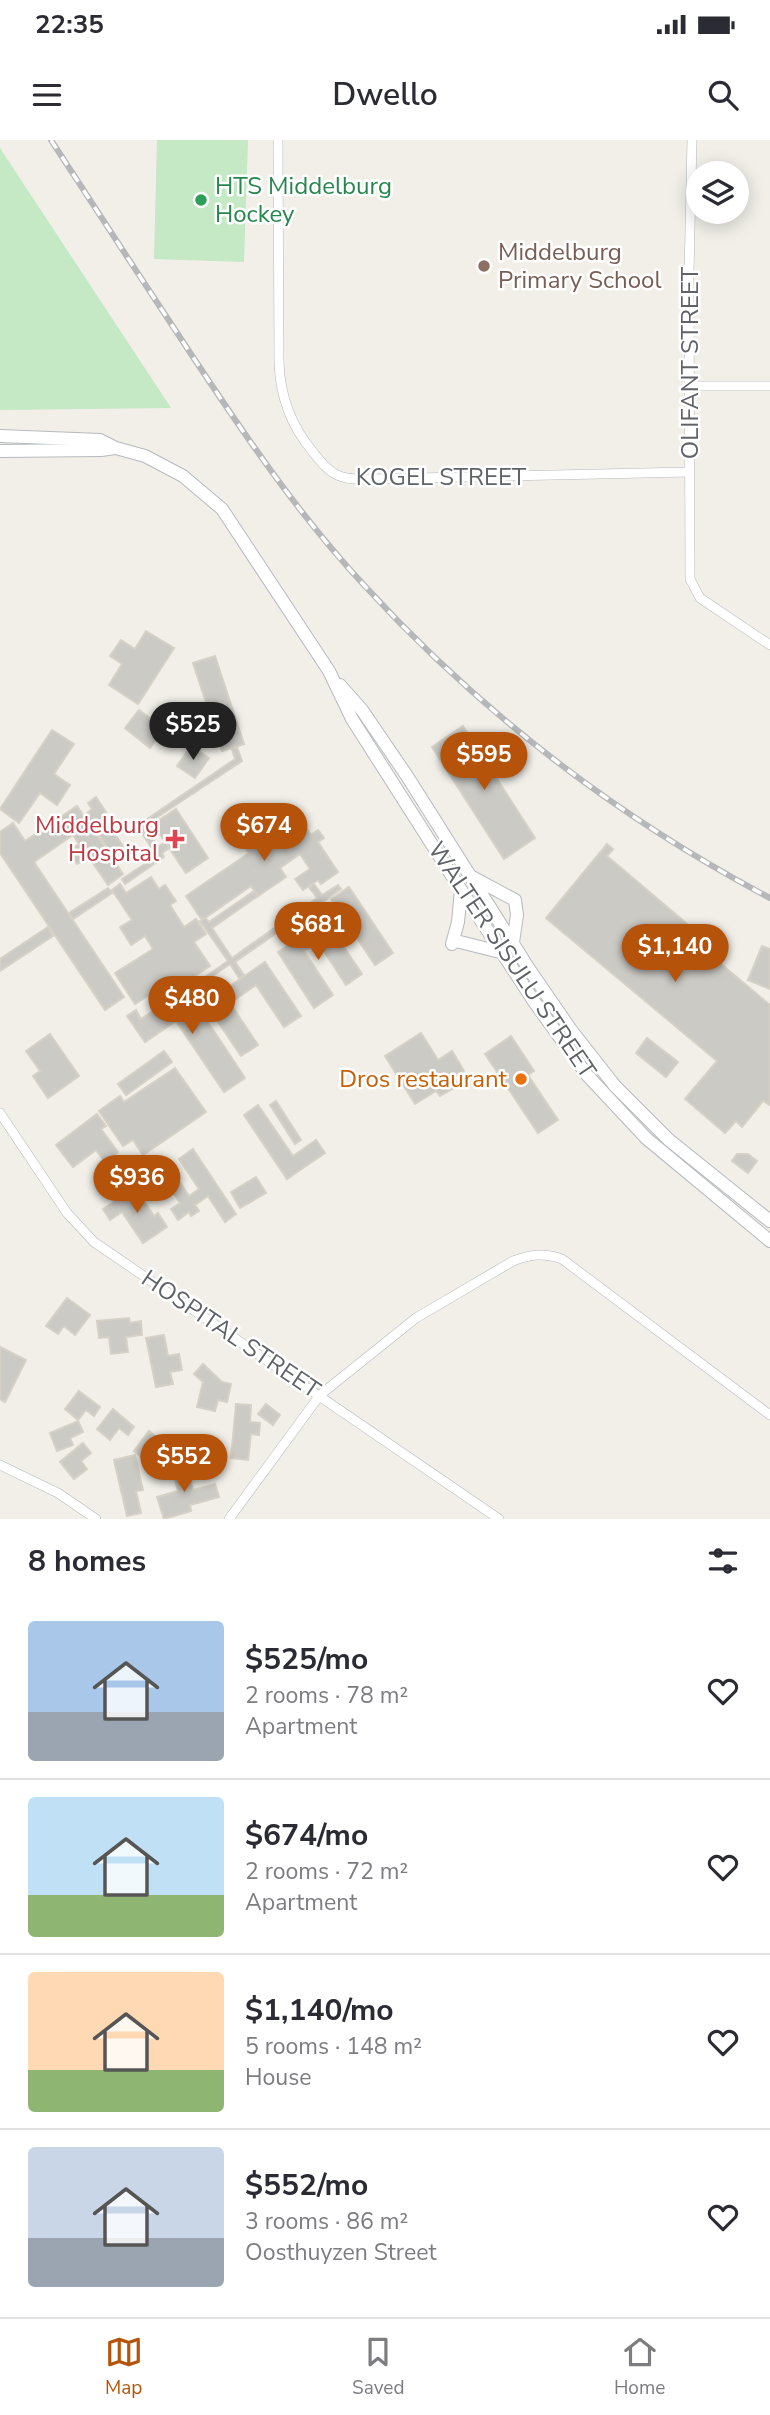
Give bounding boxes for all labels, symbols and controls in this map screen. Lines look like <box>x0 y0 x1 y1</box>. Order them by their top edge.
text: 22:35 <box>35 7 104 42</box>
text: Dwello <box>332 73 438 116</box>
icon: menu <box>28 76 66 114</box>
icon: search <box>704 76 742 114</box>
map controls <box>686 161 749 224</box>
button: layers <box>686 161 749 224</box>
place label: HTS Middelburg Hockey <box>215 170 392 230</box>
marker: HTS Middelburg Hockey <box>193 192 209 208</box>
place label: Middelburg Primary School <box>498 236 662 296</box>
marker: Middelburg Primary School <box>476 258 492 274</box>
street label: OLIFANT STREET <box>674 266 706 459</box>
street label: KOGEL STREET <box>356 461 527 493</box>
pin: $525 <box>152 702 234 762</box>
text: $525 <box>165 709 221 740</box>
pin: $595 <box>443 732 525 792</box>
text: $595 <box>456 739 512 770</box>
pin: $674 <box>223 804 305 863</box>
place label: Middelburg Hospital <box>35 809 159 869</box>
text: $674 <box>236 810 292 841</box>
marker: Middelburg Hospital <box>165 829 185 849</box>
street label: WALTER SISULU STREET <box>421 835 604 1085</box>
pin: $681 <box>277 902 359 962</box>
text: $681 <box>290 909 346 940</box>
pin: $1,140 <box>618 924 732 984</box>
text: $1,140 <box>638 931 712 962</box>
pin: $480 <box>151 976 233 1036</box>
text: $480 <box>164 983 220 1014</box>
place label: Dros restaurant <box>339 1063 508 1095</box>
marker: Dros restaurant <box>513 1071 529 1087</box>
pin: $936 <box>96 1156 178 1215</box>
text: $936 <box>109 1162 165 1193</box>
street label: HOSPITAL STREET <box>135 1262 327 1406</box>
pin: $552 <box>143 1434 225 1494</box>
text: $552 <box>156 1441 212 1472</box>
text: 8 homes <box>28 1541 146 1582</box>
icon: filters <box>704 1542 742 1580</box>
text: $525/mo <box>245 1639 368 1680</box>
icon: home <box>84 1649 168 1733</box>
icon: heart <box>704 1672 742 1710</box>
text: 2 rooms · 78 m² <box>245 1680 408 1711</box>
text: Apartment <box>245 1711 357 1742</box>
text: $674/mo <box>245 1815 368 1856</box>
icon: home <box>84 1825 168 1909</box>
icon: heart <box>704 1848 742 1886</box>
text: 2 rooms · 72 m² <box>245 1856 408 1887</box>
text: Apartment <box>245 1887 357 1918</box>
text: $1,140/mo <box>245 1990 394 2031</box>
icon: home <box>84 2000 168 2084</box>
icon: heart <box>704 2023 742 2061</box>
text: 5 rooms · 148 m² <box>245 2031 422 2062</box>
text: House <box>245 2062 312 2093</box>
text: $552/mo <box>245 2165 368 2206</box>
icon: home <box>84 2175 168 2259</box>
icon: heart <box>704 2198 742 2236</box>
text: 3 rooms · 86 m² <box>245 2206 408 2237</box>
text: Oosthuyzen Street <box>245 2237 436 2268</box>
tab: Map <box>105 2333 143 2401</box>
tab: Saved <box>352 2333 405 2401</box>
tab: Home <box>614 2333 665 2401</box>

